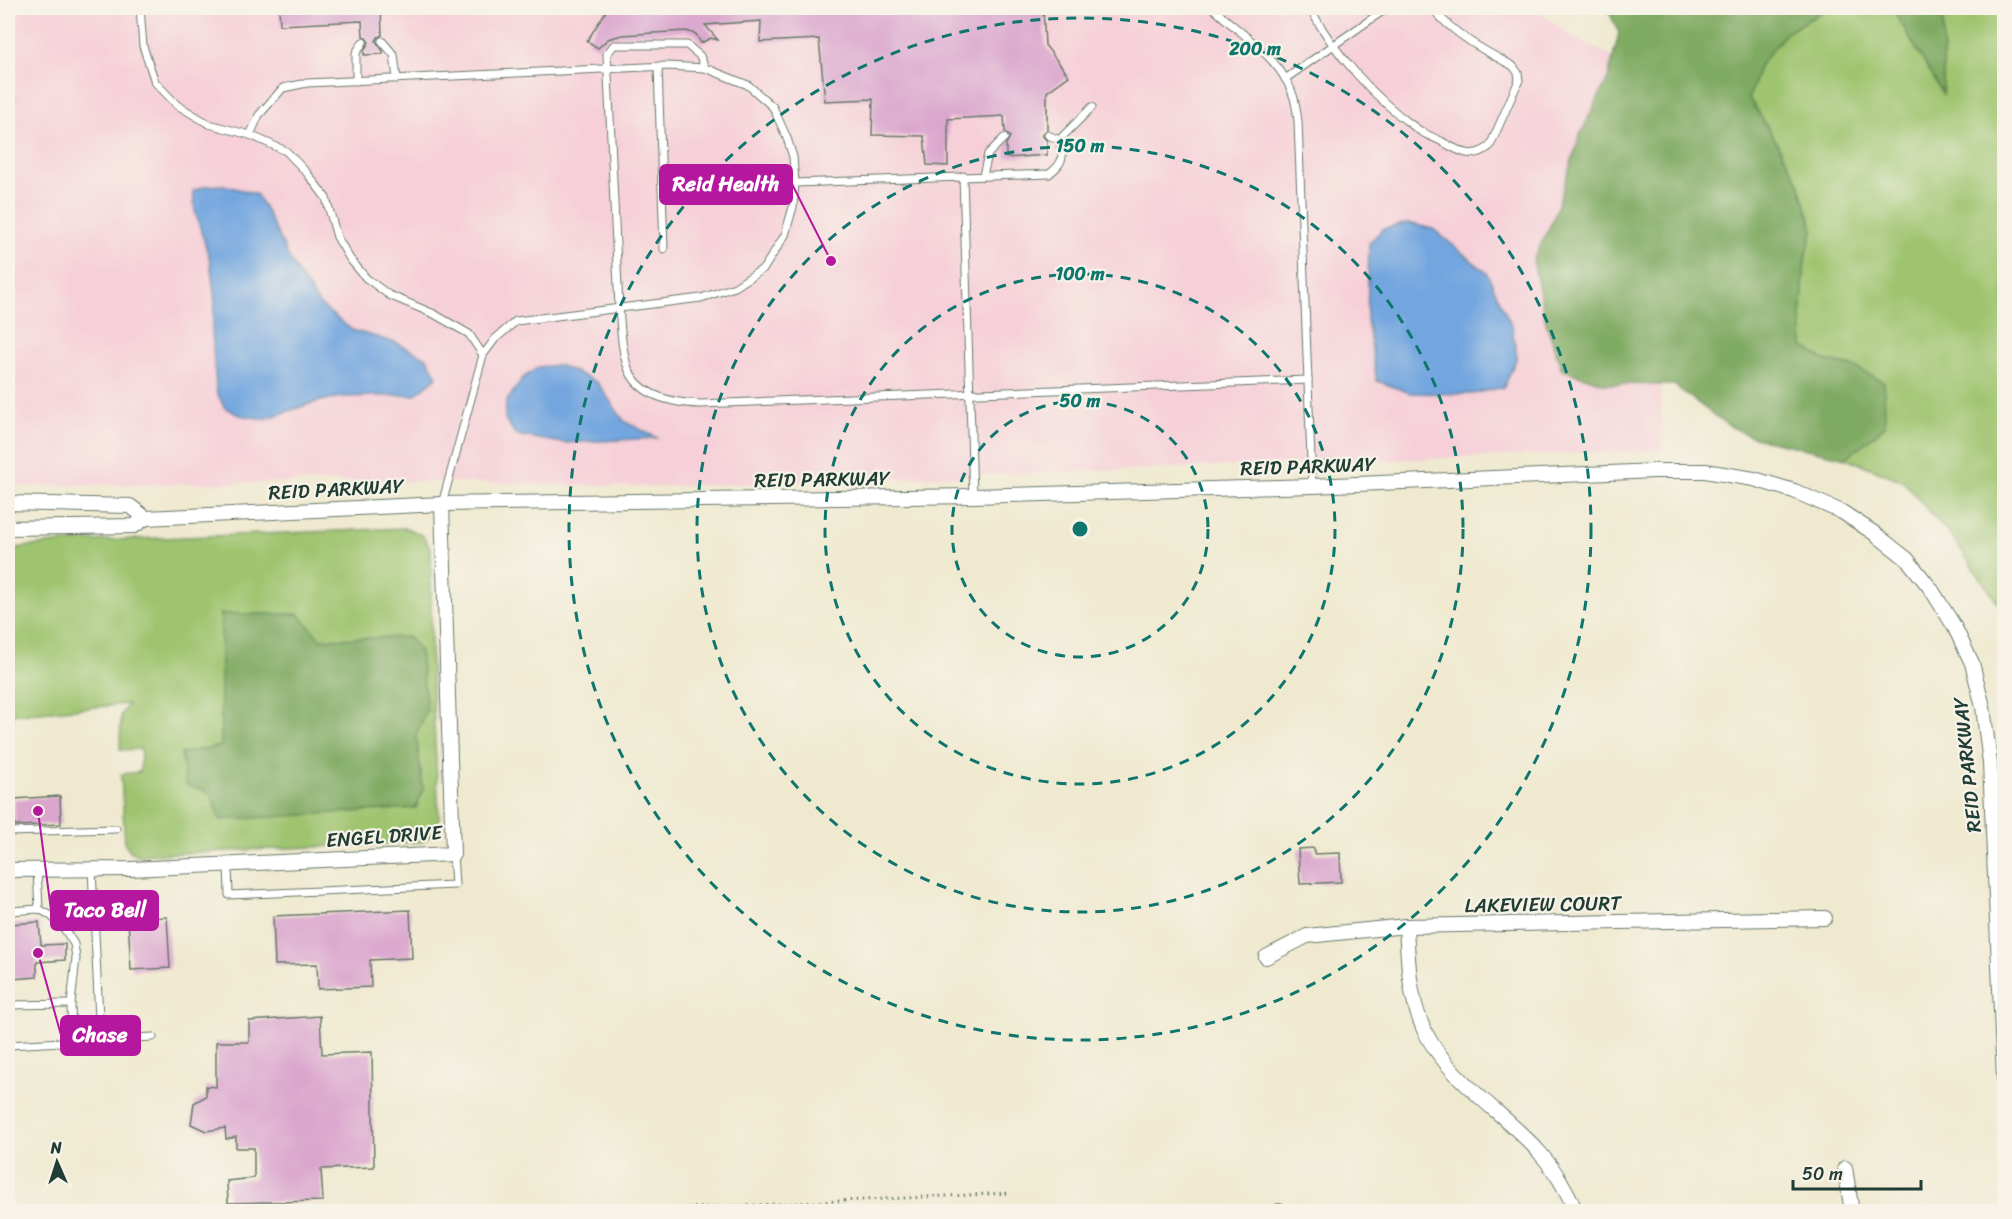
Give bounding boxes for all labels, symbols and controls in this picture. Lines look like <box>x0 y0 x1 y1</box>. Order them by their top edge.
text: 200 m <box>1228 33 1281 65</box>
text: 150 m <box>1056 130 1104 162</box>
callout: Reid Health <box>660 165 792 204</box>
text: Reid Health <box>672 165 779 203</box>
text: 100 m <box>1056 258 1105 290</box>
text: 50 m <box>1060 385 1101 417</box>
street label: REID PARKWAY <box>1240 447 1378 486</box>
street label: REID PARKWAY <box>754 461 892 498</box>
street label: REID PARKWAY <box>267 468 407 511</box>
centre of rings <box>1070 519 1090 539</box>
street label: REID PARKWAY <box>1943 694 1992 834</box>
street label: ENGEL DRIVE <box>325 815 445 858</box>
street label: LAKEVIEW COURT <box>1464 886 1623 923</box>
callout: Taco Bell <box>51 891 158 930</box>
text: Taco Bell <box>64 891 147 929</box>
callout: Chase <box>61 1016 140 1055</box>
text: Chase <box>71 1016 128 1054</box>
north arrow <box>27 1132 87 1192</box>
text: N <box>49 1133 63 1162</box>
scale bar <box>1793 1153 1920 1191</box>
text: 50 m <box>1802 1158 1843 1190</box>

